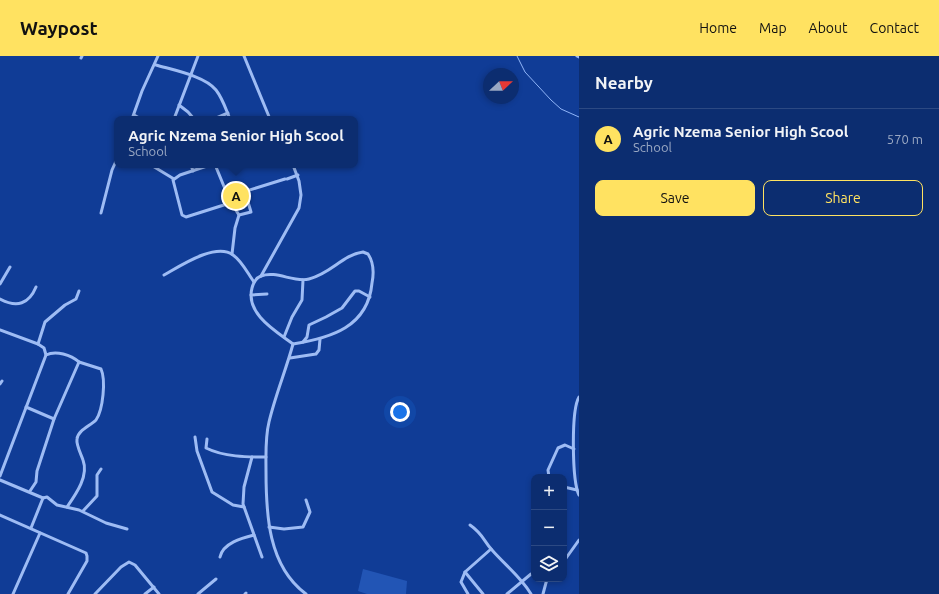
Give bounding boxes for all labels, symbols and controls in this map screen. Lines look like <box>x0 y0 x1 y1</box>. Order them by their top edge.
text: Waypost <box>20 17 98 39</box>
text: Home <box>699 20 737 36</box>
text: Map <box>759 20 787 36</box>
text: About <box>809 20 848 36</box>
text: Contact <box>870 20 919 36</box>
north arrow <box>483 68 519 104</box>
text: Nearby <box>595 73 653 92</box>
popup <box>114 116 358 168</box>
text: Agric Nzema Senior High Scool <box>633 123 848 140</box>
text: Agric Nzema Senior High Scool <box>128 127 344 144</box>
text: A <box>603 132 613 146</box>
text: 570 m <box>887 132 923 146</box>
text: School <box>633 140 672 154</box>
text: School <box>128 144 167 158</box>
button: Save <box>595 180 755 216</box>
button: Share <box>763 180 923 216</box>
pin: A <box>223 181 249 211</box>
your location <box>390 402 410 422</box>
map controls <box>531 474 567 582</box>
button: + <box>531 474 567 510</box>
button: − <box>531 510 567 546</box>
button: layers <box>531 546 567 582</box>

